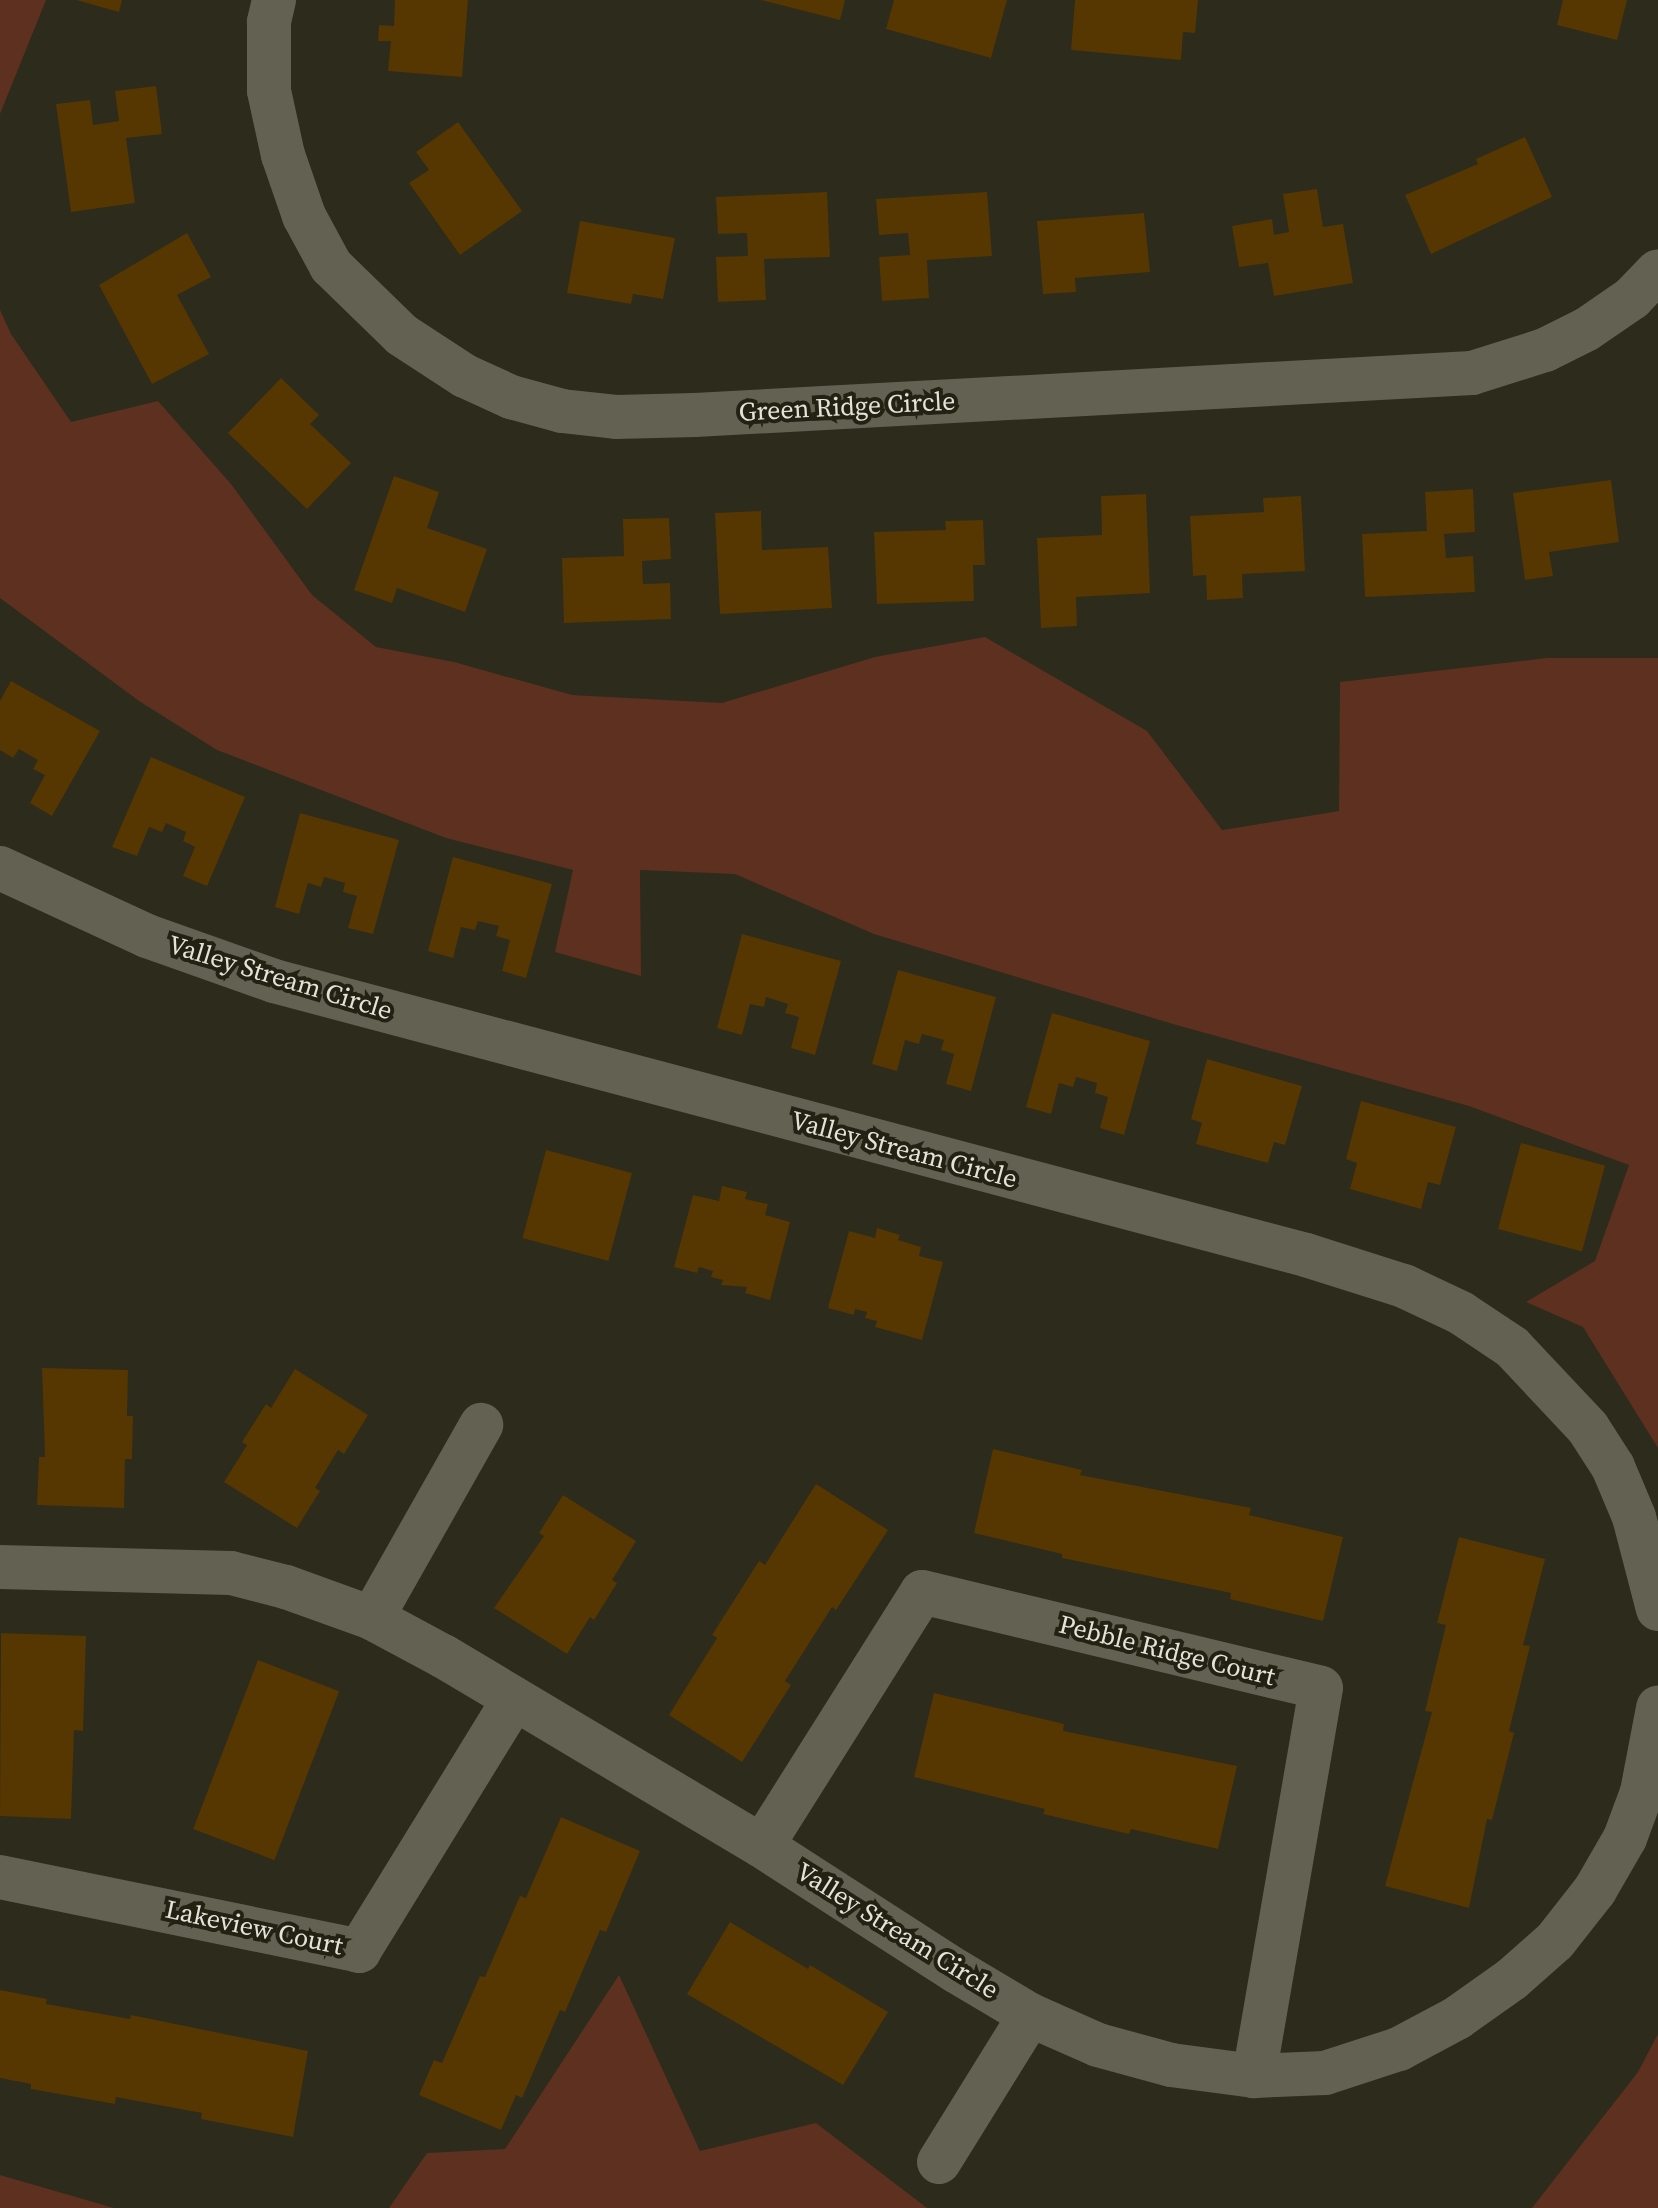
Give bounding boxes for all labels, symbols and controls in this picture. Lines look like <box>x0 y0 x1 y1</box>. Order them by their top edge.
street label: Green Ridge Circle <box>738 386 956 428</box>
street label: Valley Stream Circle <box>164 929 396 1027</box>
street label: Valley Stream Circle <box>788 1105 1020 1195</box>
street label: Pebble Ridge Court <box>1056 1609 1278 1693</box>
street label: Valley Stream Circle <box>790 1856 1004 2006</box>
street label: Lakeview Court <box>162 1894 346 1962</box>

